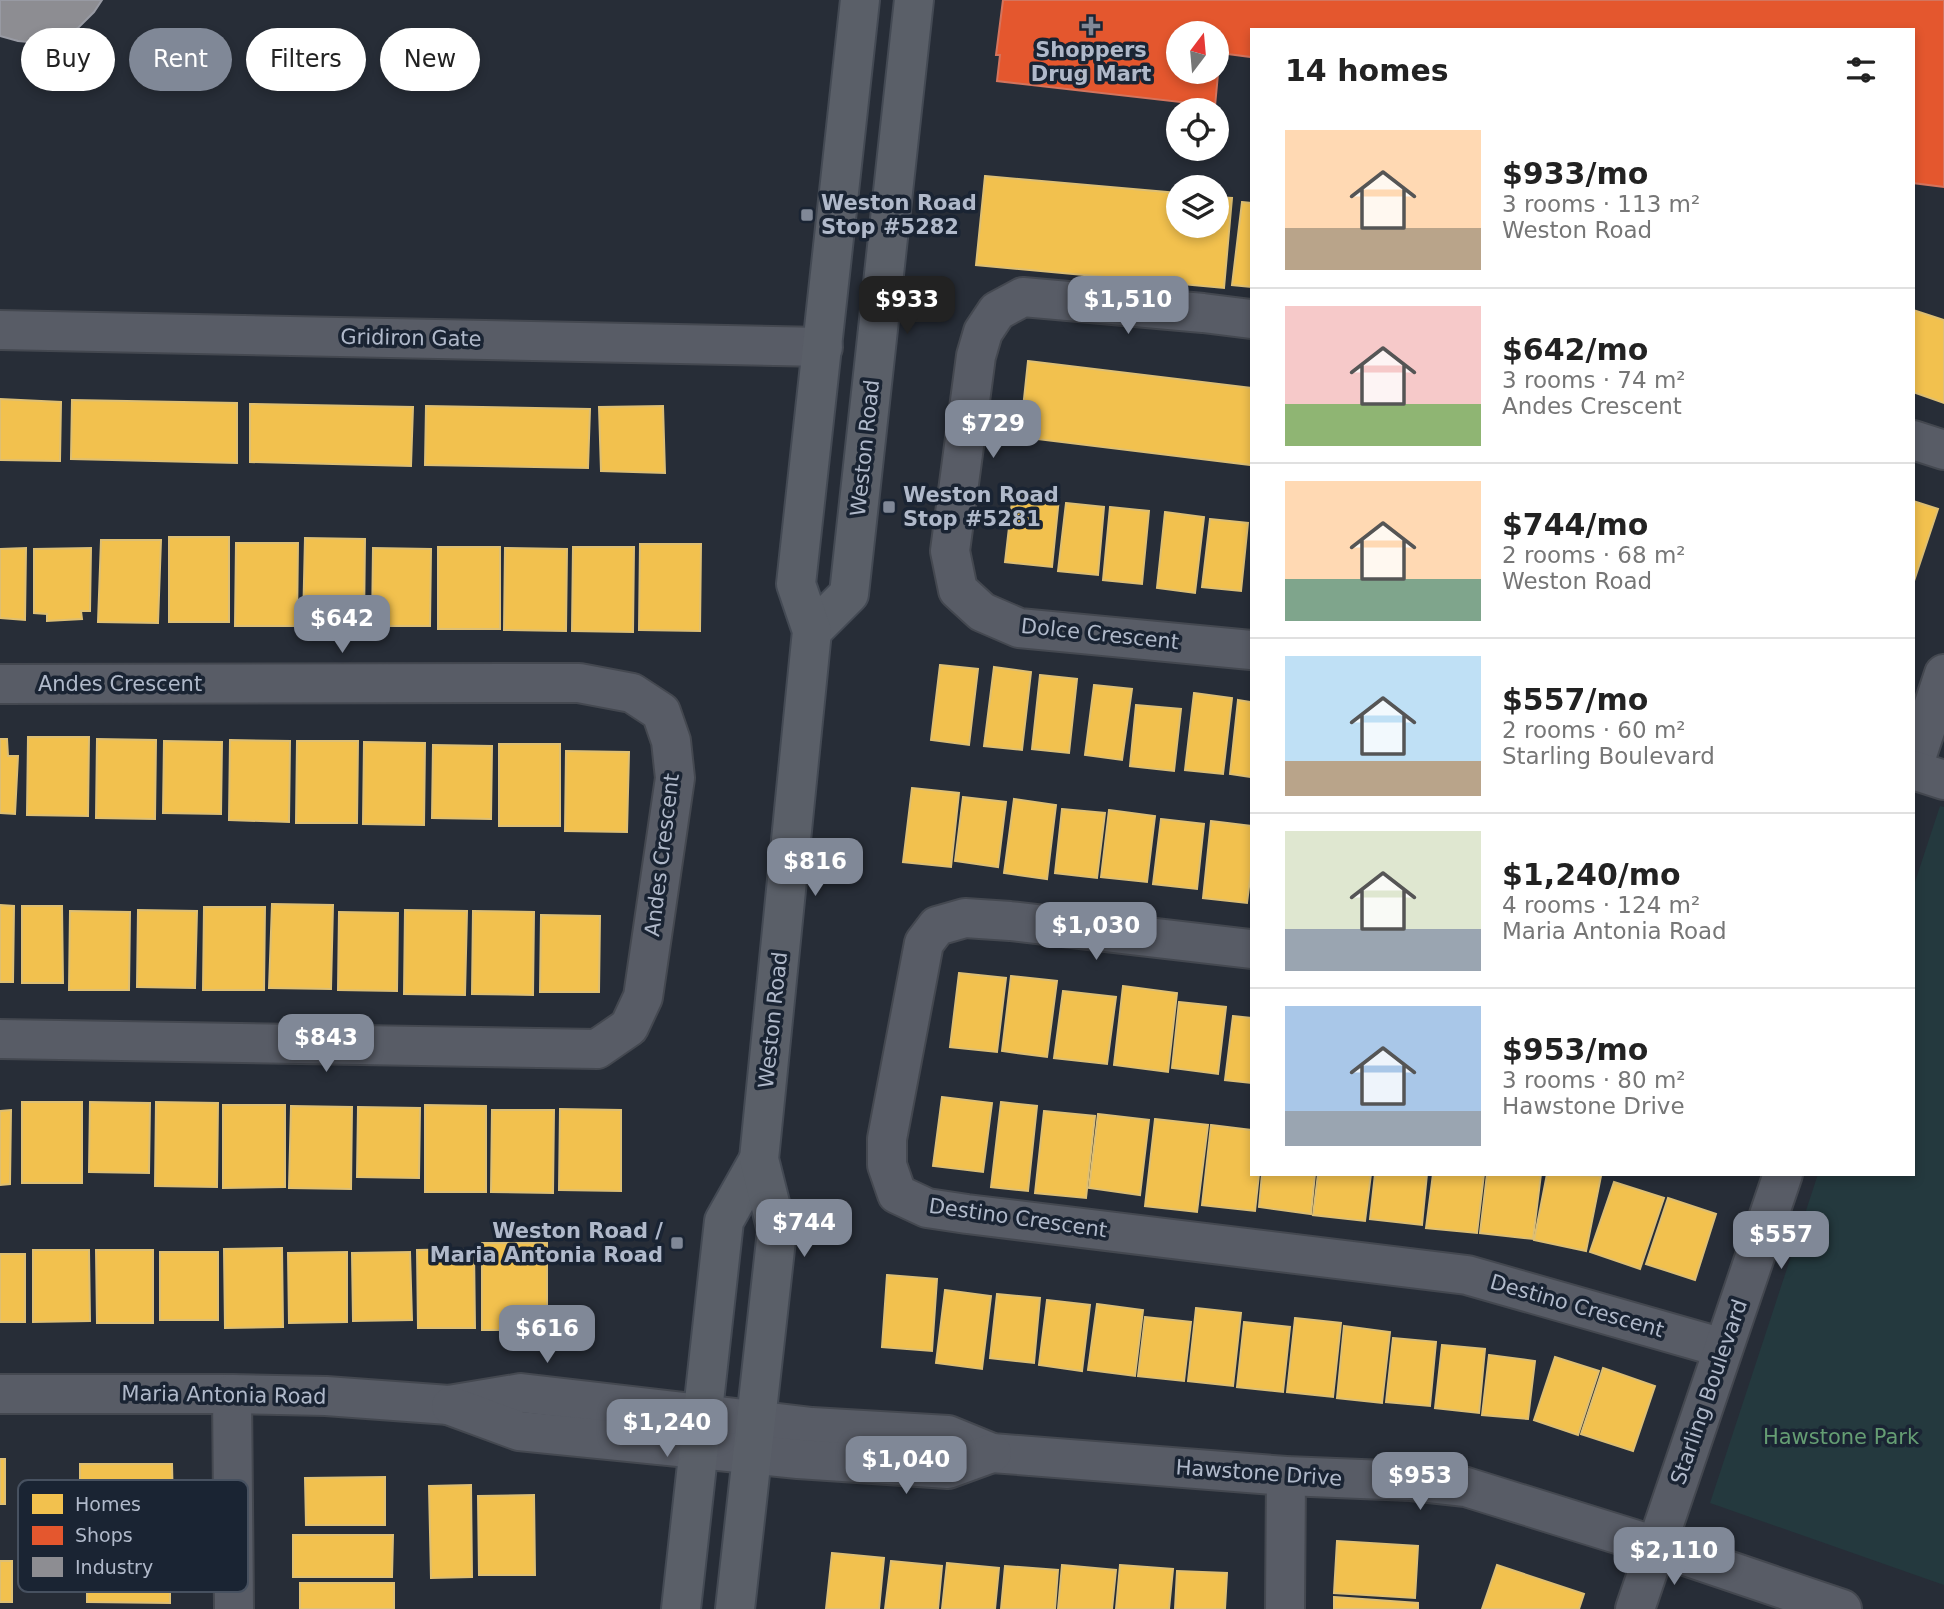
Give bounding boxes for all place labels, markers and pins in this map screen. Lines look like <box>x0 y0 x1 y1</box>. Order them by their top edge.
marker: Shoppers Drug Mart <box>1083 18 1099 34</box>
place label: Shoppers Drug Mart <box>1031 38 1151 86</box>
place label: Weston Road Stop #5282 <box>821 191 977 239</box>
marker: Weston Road Stop #5282 <box>799 207 815 223</box>
pin: $933 <box>866 276 948 336</box>
pin: $1,510 <box>1071 276 1185 336</box>
pin: $729 <box>952 400 1034 460</box>
place label: Weston Road Stop #5281 <box>903 483 1059 531</box>
marker: Weston Road Stop #5281 <box>881 499 897 515</box>
pin: $642 <box>301 596 383 655</box>
pin: $816 <box>774 838 856 898</box>
pin: $1,030 <box>1039 902 1153 962</box>
pin: $843 <box>285 1014 367 1074</box>
pin: $744 <box>763 1200 845 1259</box>
pin: $557 <box>1740 1212 1822 1271</box>
place label: Weston Road / Maria Antonia Road <box>430 1219 663 1267</box>
marker: Weston Road / Maria Antonia Road <box>669 1235 685 1251</box>
pin: $616 <box>506 1306 588 1365</box>
pin: $1,240 <box>610 1400 724 1459</box>
pin: $1,040 <box>849 1436 963 1496</box>
pin: $953 <box>1379 1452 1461 1512</box>
pin: $2,110 <box>1617 1528 1731 1587</box>

